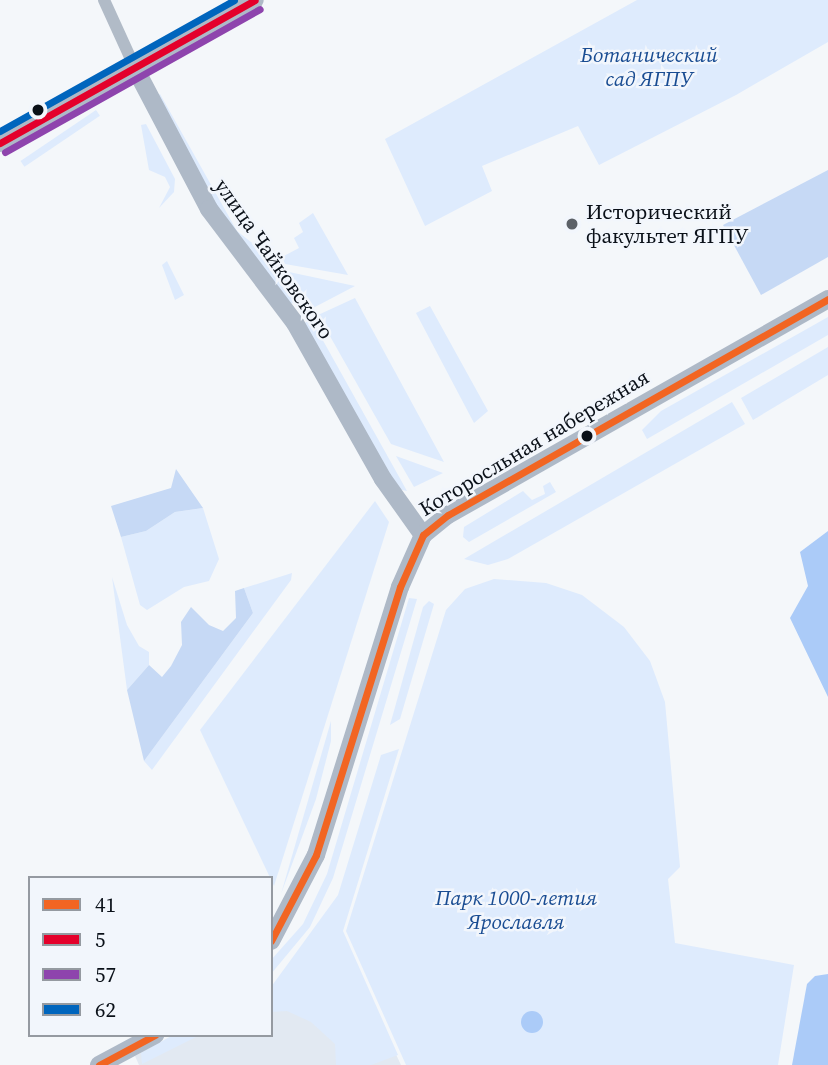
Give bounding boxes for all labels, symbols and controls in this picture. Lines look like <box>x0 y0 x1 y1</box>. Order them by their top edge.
park label: Ботанический сад ЯГПУ <box>580 42 718 92</box>
unlabelled marker <box>31 103 45 117</box>
street label: улица Чайковского <box>209 174 339 344</box>
place label: Исторический факультет ЯГПУ <box>586 199 749 249</box>
marker: Исторический факультет ЯГПУ <box>564 216 580 232</box>
street label: Которосльная набережная <box>415 364 653 522</box>
unlabelled marker <box>580 429 594 443</box>
legend <box>28 876 273 1037</box>
park label: Парк 1000-летия Ярославля <box>435 885 597 935</box>
text: 41 <box>95 890 116 919</box>
text: 5 <box>95 925 106 954</box>
text: 57 <box>95 960 116 989</box>
text: 62 <box>95 995 116 1024</box>

